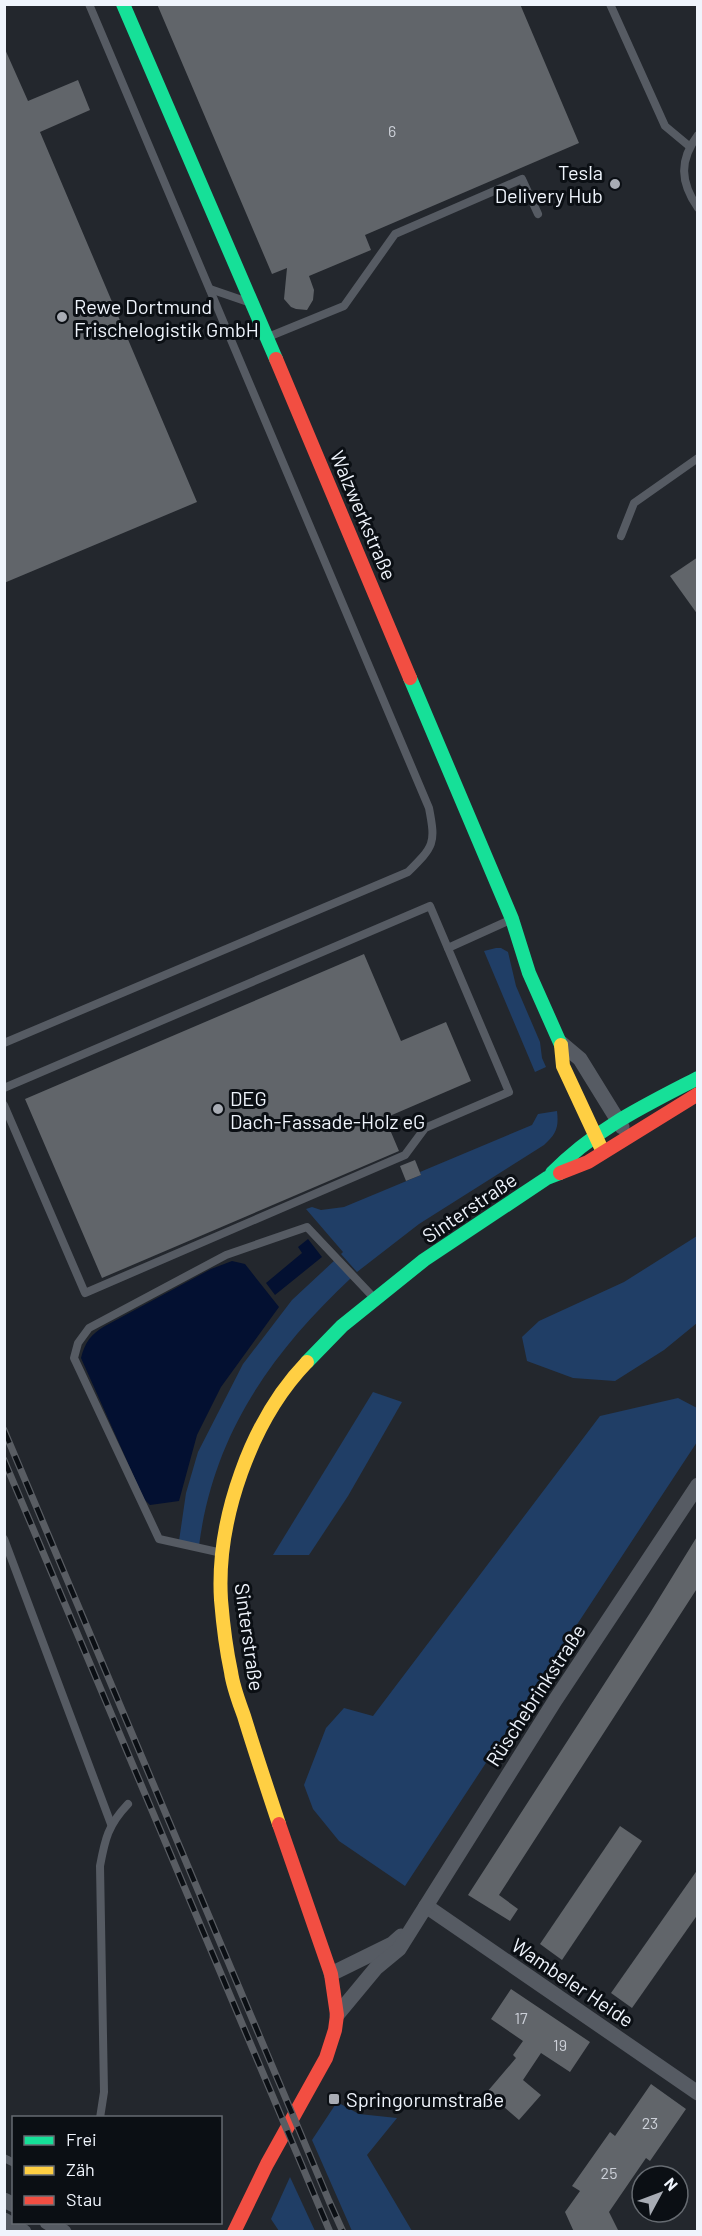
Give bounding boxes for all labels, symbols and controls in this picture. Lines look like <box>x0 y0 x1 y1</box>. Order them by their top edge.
house number: 6 <box>388 121 396 140</box>
place label: Tesla Delivery Hub <box>495 160 603 207</box>
marker: Tesla Delivery Hub <box>608 177 622 191</box>
place label: Rewe Dortmund Frischelogistik GmbH <box>74 294 259 341</box>
marker: Rewe Dortmund Frischelogistik GmbH <box>55 310 69 324</box>
street label: Walzwerkstraße <box>326 447 402 583</box>
place label: DEG Dach-Fassade-Holz eG <box>230 1086 425 1133</box>
marker: DEG Dach-Fassade-Holz eG <box>211 1102 225 1116</box>
street label: Sinterstraße <box>417 1167 521 1247</box>
street label: Sinterstraße <box>231 1582 269 1692</box>
street label: Rüschebrinkstraße <box>480 1619 590 1771</box>
street label: Wambeler Heide <box>508 1932 638 2032</box>
house number: 17 <box>514 2008 528 2027</box>
house number: 19 <box>553 2035 567 2054</box>
place label: Springorumstraße <box>346 2087 504 2111</box>
marker: Springorumstraße <box>327 2092 341 2106</box>
house number: 23 <box>642 2113 658 2132</box>
legend <box>12 2116 222 2224</box>
text: Frei <box>66 2128 97 2150</box>
text: Zäh <box>66 2158 95 2180</box>
house number: 25 <box>601 2163 617 2182</box>
north arrow <box>630 2164 690 2224</box>
text: N <box>661 2174 682 2194</box>
text: Stau <box>66 2188 102 2210</box>

